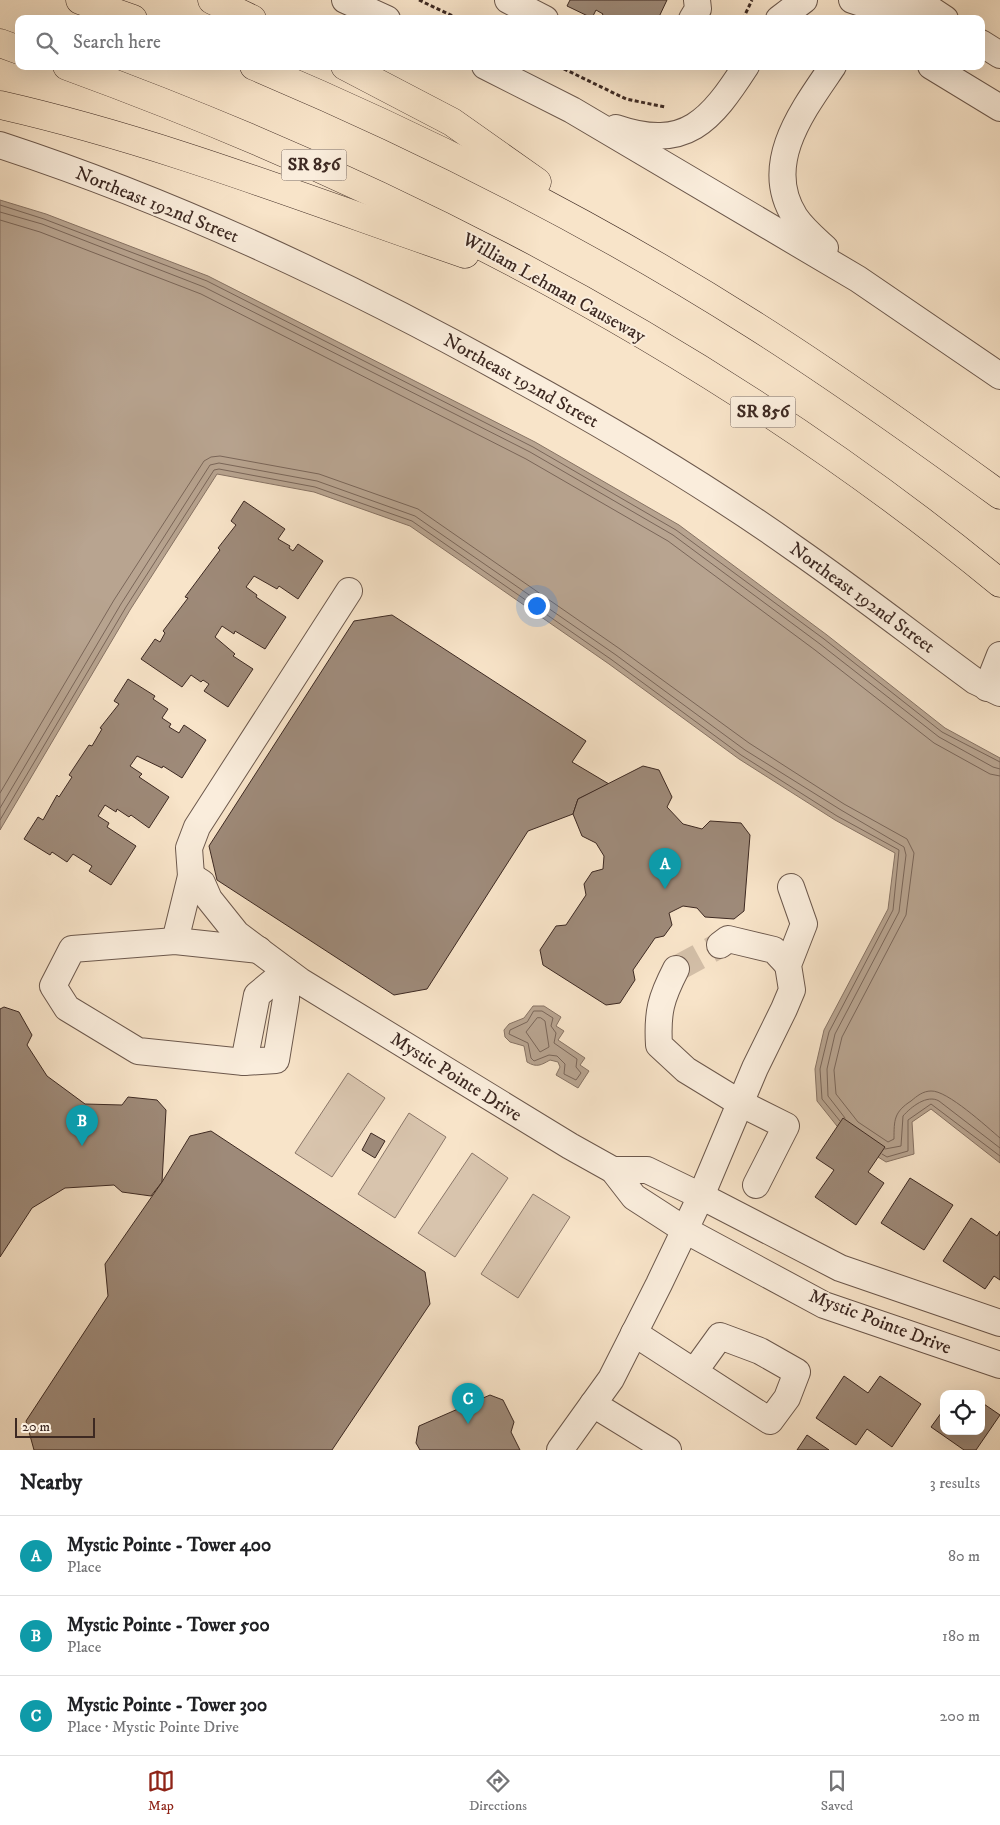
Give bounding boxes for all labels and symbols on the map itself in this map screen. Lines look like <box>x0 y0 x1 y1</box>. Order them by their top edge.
road number: SR 856 <box>282 150 346 180</box>
street label: Northeast 192nd Street <box>72 162 242 248</box>
street label: William Lehman Causeway <box>457 227 651 348</box>
street label: Northeast 192nd Street <box>439 329 603 433</box>
road number: SR 856 <box>730 397 796 428</box>
street label: Northeast 192nd Street <box>785 538 939 658</box>
your location <box>524 593 550 619</box>
pin: A <box>649 848 681 889</box>
street label: Mystic Pointe Drive <box>386 1027 526 1127</box>
pin: B <box>66 1105 98 1146</box>
street label: Mystic Pointe Drive <box>806 1284 955 1360</box>
pin: C <box>452 1383 484 1424</box>
scale bar <box>15 1415 95 1438</box>

